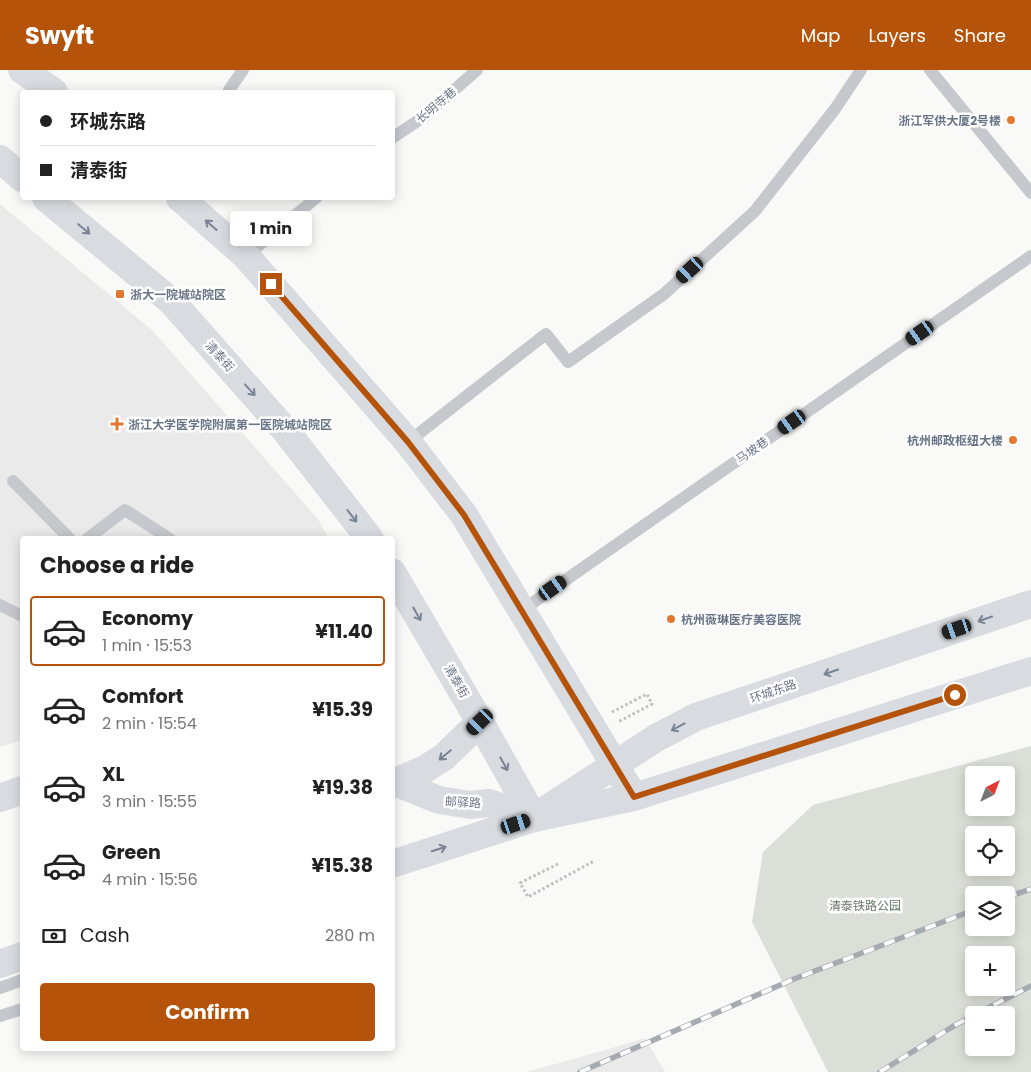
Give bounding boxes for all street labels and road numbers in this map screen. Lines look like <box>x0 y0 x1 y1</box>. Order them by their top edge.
street label: 长明寺巷 <box>412 83 460 127</box>
street label: 清泰街 <box>202 337 238 375</box>
street label: 马坡巷 <box>732 433 772 467</box>
street label: 清泰街 <box>441 661 473 701</box>
street label: 环城东路 <box>748 675 798 707</box>
street label: 邮驿路 <box>445 793 481 811</box>

